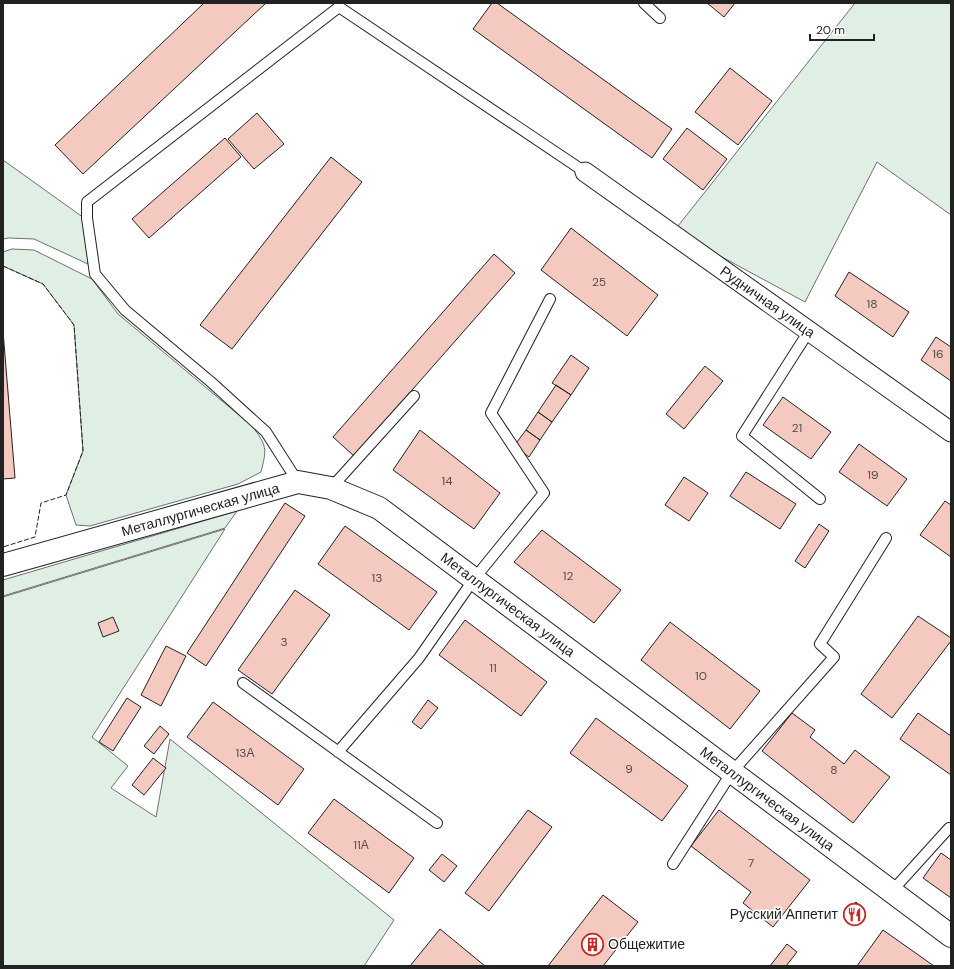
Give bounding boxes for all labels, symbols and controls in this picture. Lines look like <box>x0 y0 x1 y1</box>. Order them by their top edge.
scale bar <box>810 16 874 42</box>
text: 20 m <box>816 22 845 38</box>
street label: Рудничная улица <box>717 262 819 342</box>
house number: 25 <box>592 274 606 290</box>
house number: 18 <box>866 296 878 312</box>
house number: 16 <box>932 346 944 362</box>
house number: 21 <box>792 420 802 436</box>
house number: 19 <box>867 467 879 483</box>
house number: 14 <box>441 473 453 489</box>
street label: Металлургическая улица <box>119 479 282 540</box>
street label: Металлургическая улица <box>437 548 579 661</box>
house number: 12 <box>563 568 573 584</box>
house number: 13 <box>372 570 382 586</box>
house number: 3 <box>280 634 288 650</box>
house number: 11 <box>489 660 497 676</box>
house number: 10 <box>695 668 707 684</box>
street label: Металлургическая улица <box>697 742 838 855</box>
house number: 13А <box>236 745 254 761</box>
house number: 9 <box>625 761 633 777</box>
house number: 8 <box>830 762 838 778</box>
house number: 11А <box>353 837 369 853</box>
house number: 7 <box>748 855 754 871</box>
restaurant icon: Русский Аппетит <box>841 901 867 927</box>
place label: Русский Аппетит <box>730 905 839 923</box>
building icon: Общежитие <box>580 931 606 957</box>
place label: Общежитие <box>608 935 685 953</box>

